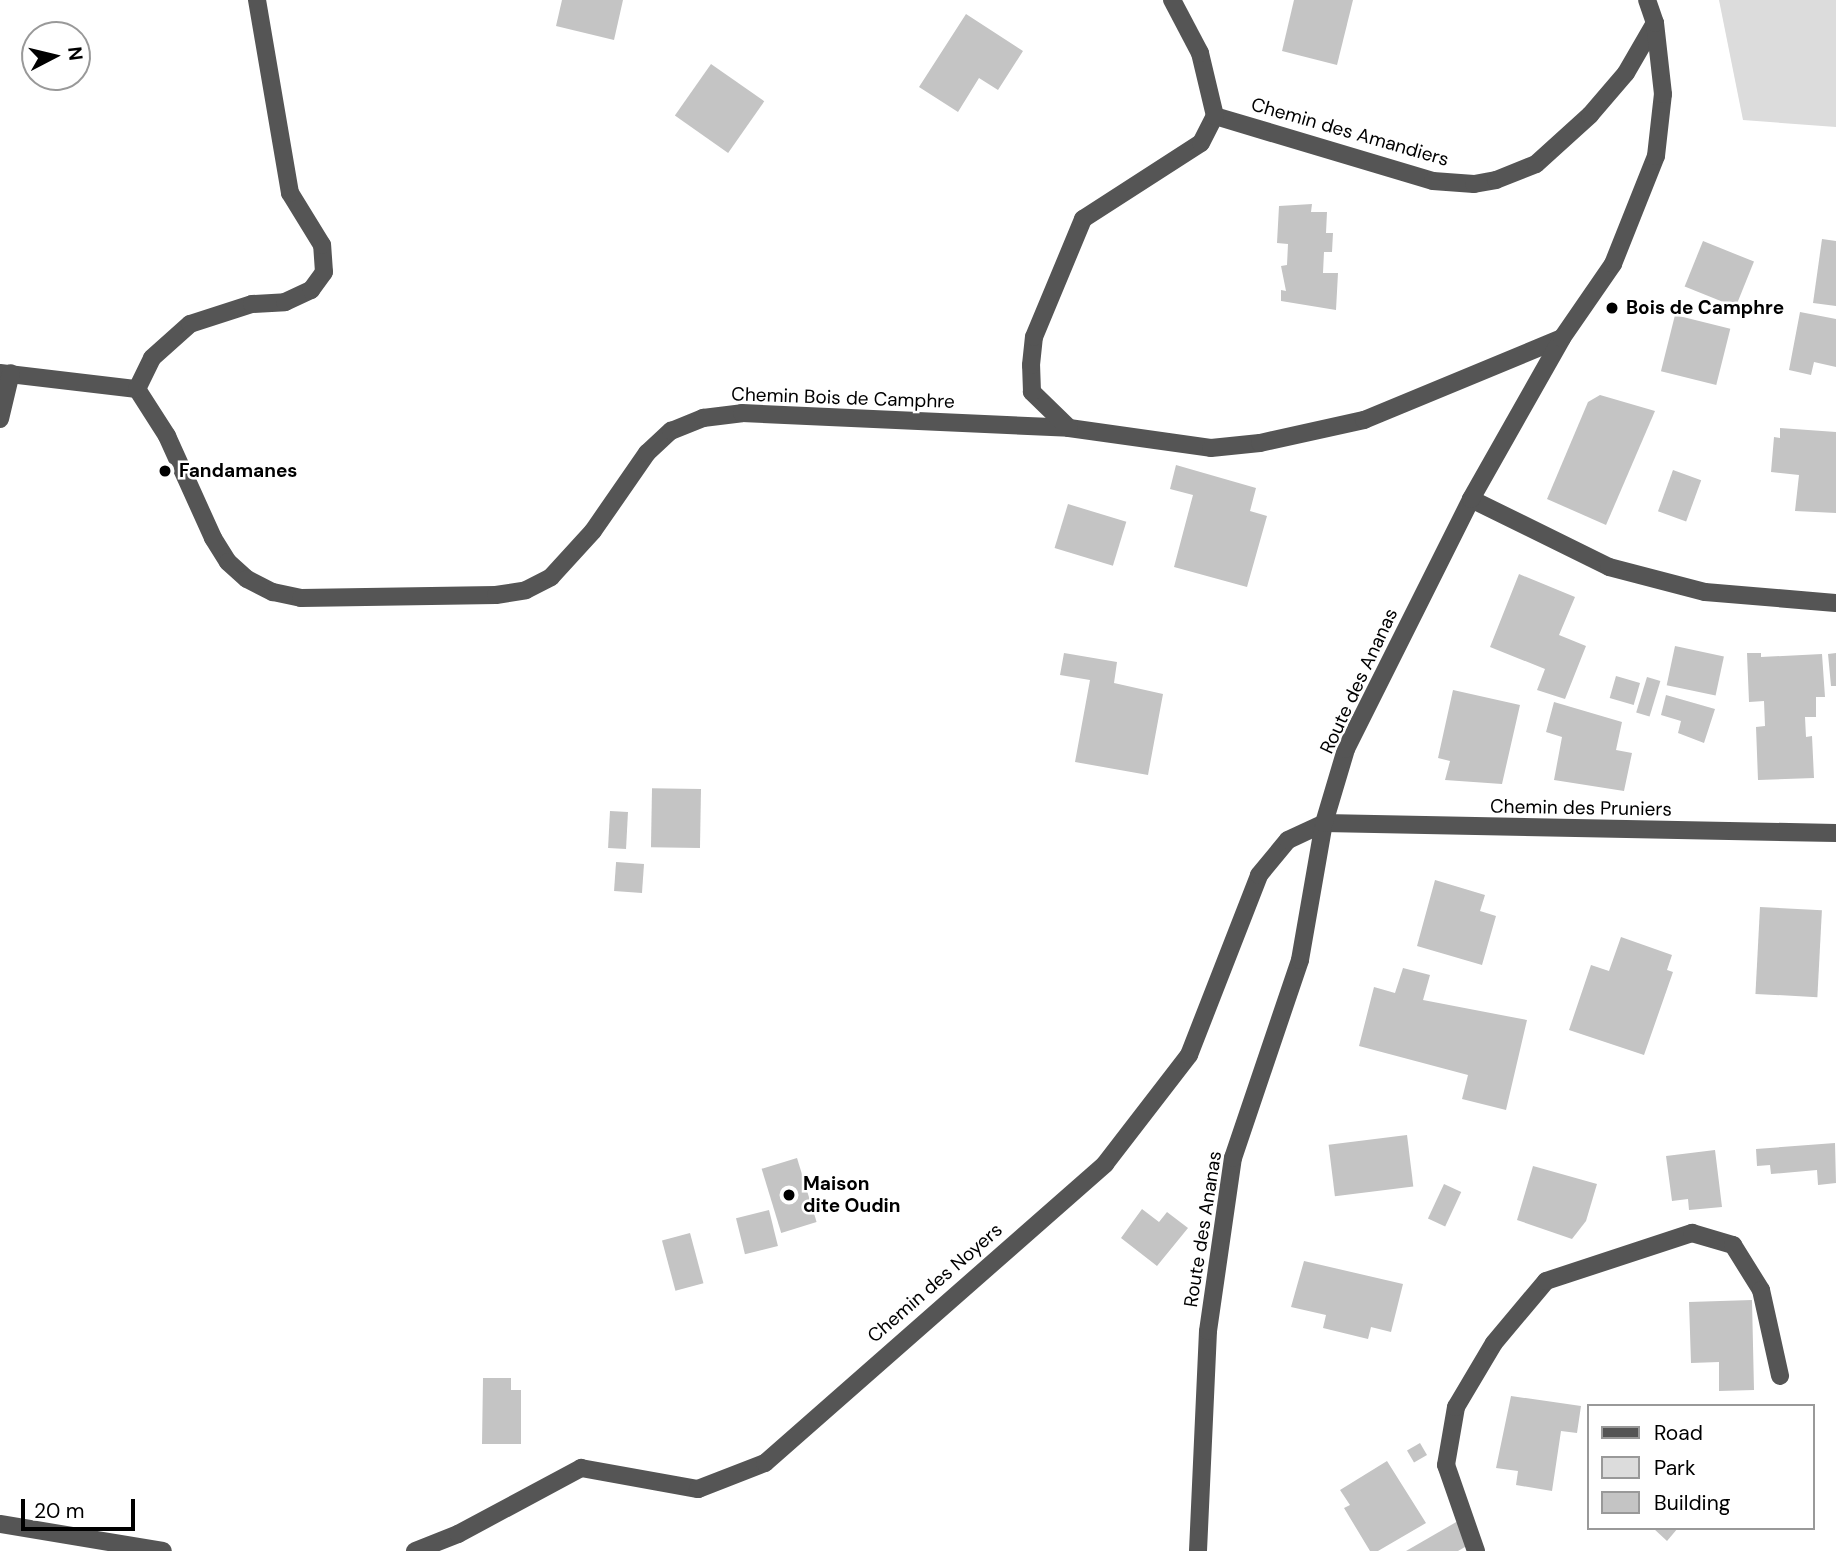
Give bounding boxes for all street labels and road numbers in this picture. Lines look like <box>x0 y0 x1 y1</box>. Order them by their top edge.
street label: Chemin des Amandiers <box>1248 93 1452 171</box>
street label: Chemin Bois de Camphre <box>731 383 955 413</box>
street label: Route des Ananas <box>1315 605 1403 757</box>
street label: Chemin des Pruniers <box>1490 795 1672 821</box>
street label: Route des Ananas <box>1179 1149 1227 1309</box>
street label: Chemin des Noyers <box>863 1218 1007 1348</box>

